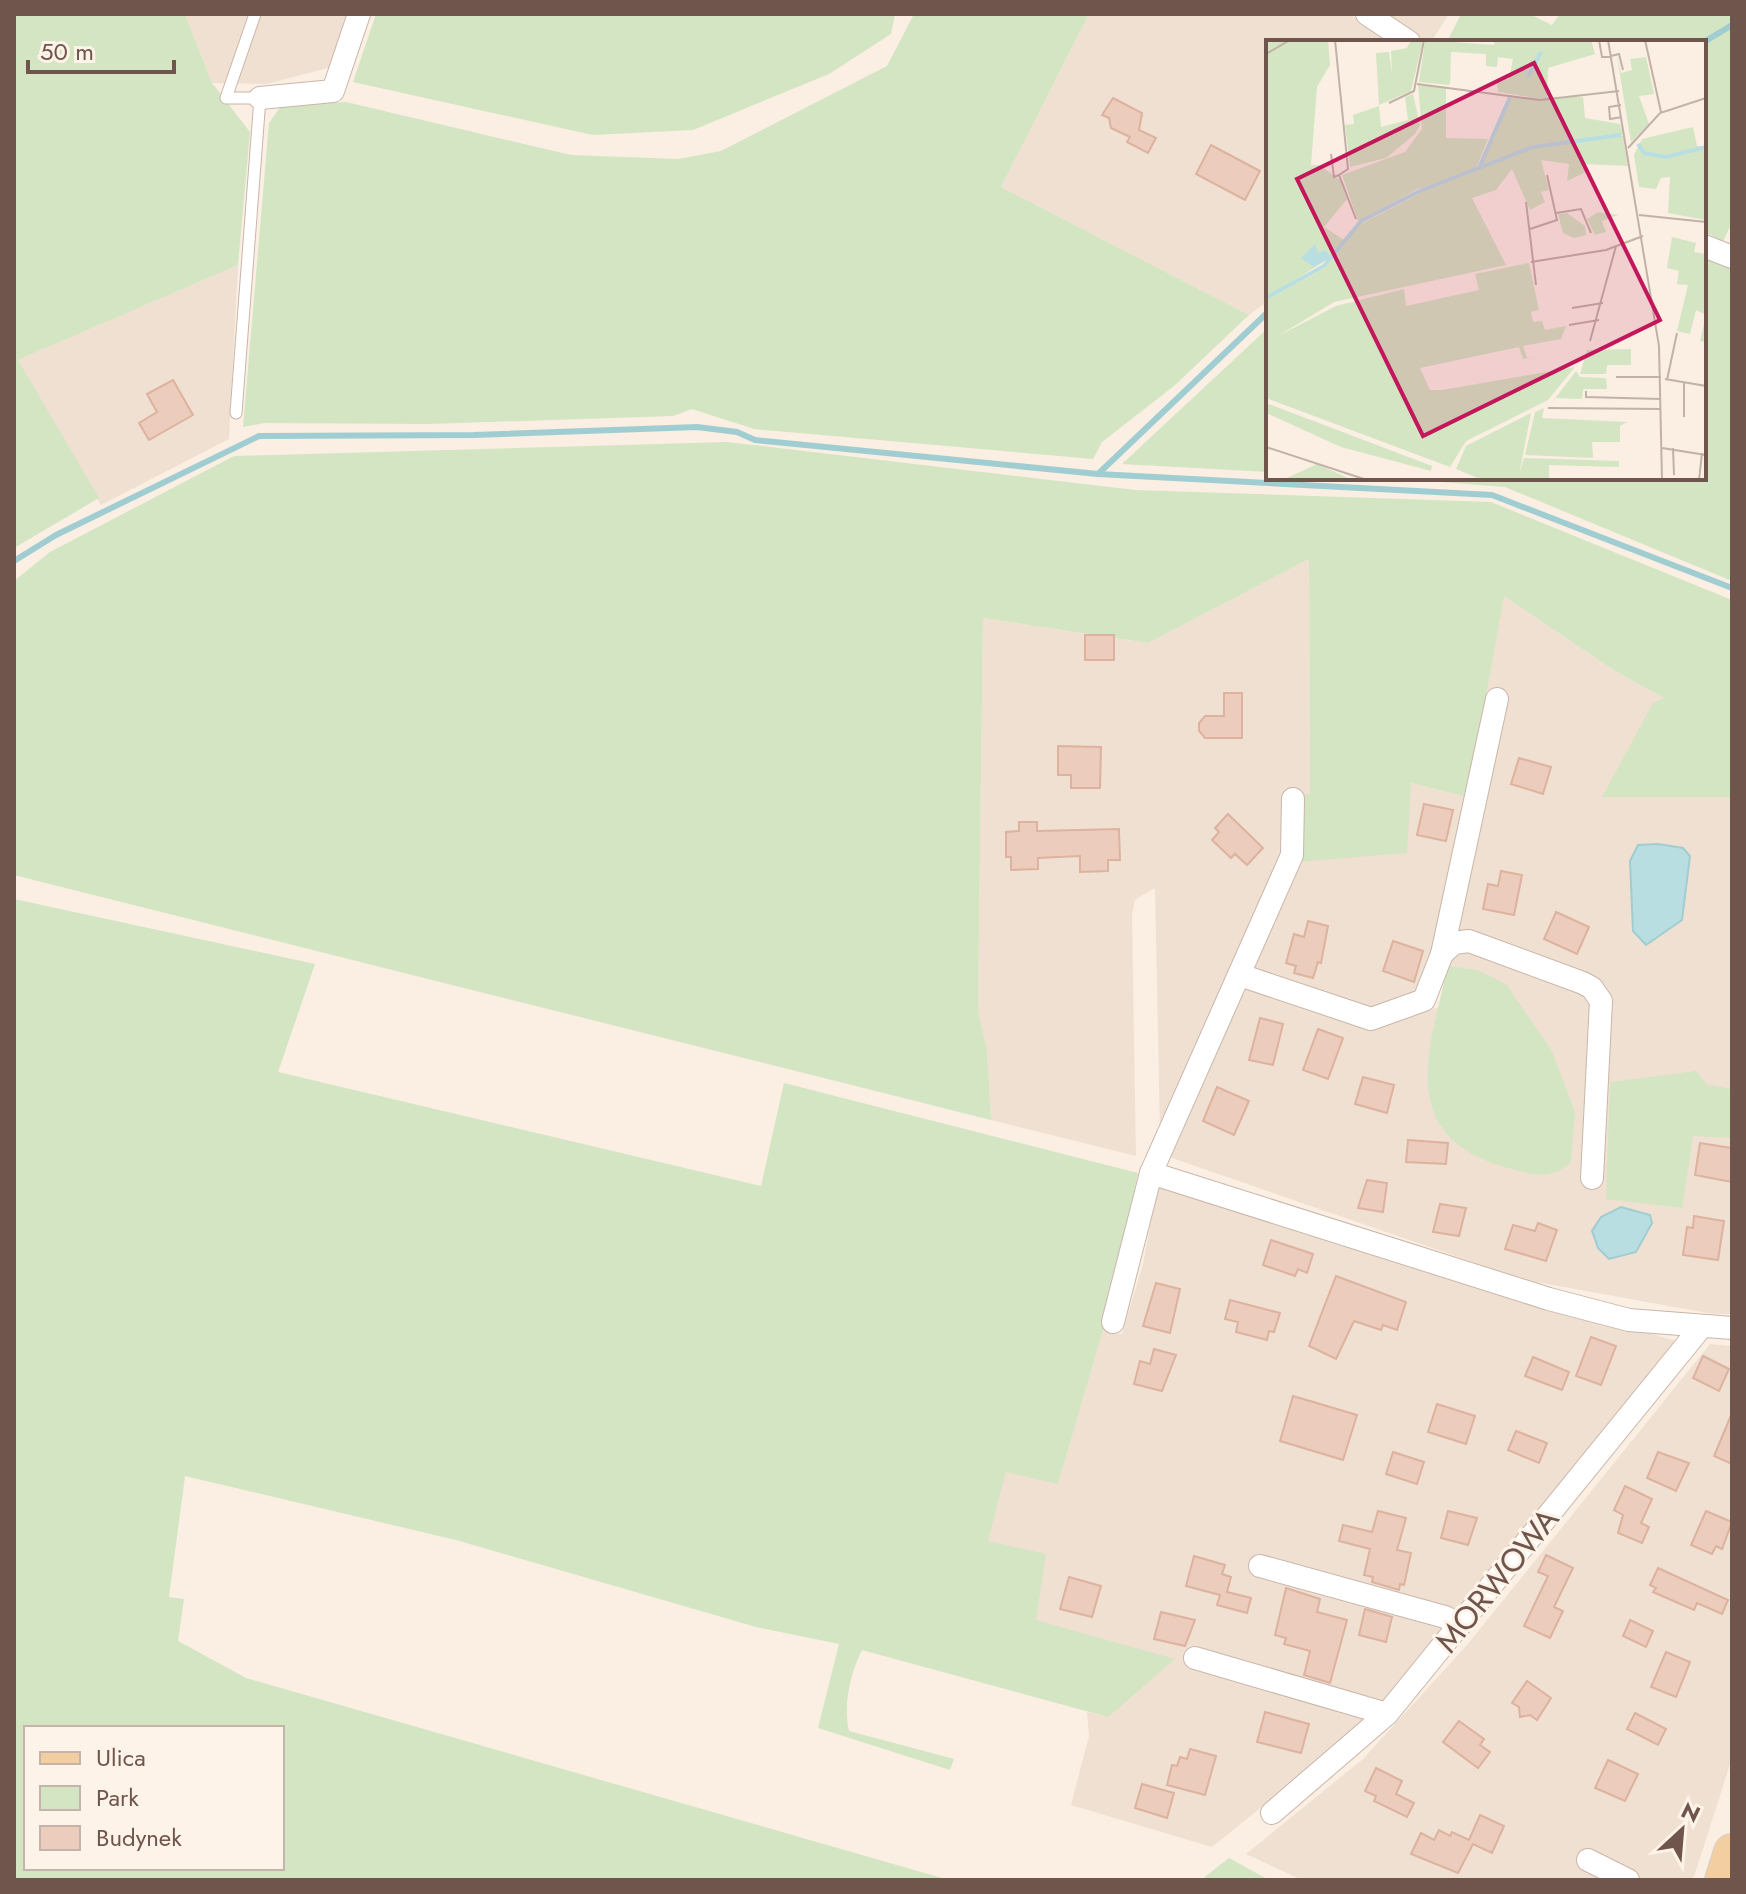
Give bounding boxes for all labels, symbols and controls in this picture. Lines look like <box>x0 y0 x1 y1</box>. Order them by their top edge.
scale bar <box>28 24 174 74</box>
text: 50 m <box>40 34 94 69</box>
inset map <box>1266 40 1706 480</box>
street label: MORWOWA <box>1424 1498 1570 1662</box>
legend <box>24 1726 284 1870</box>
text: Ulica <box>96 1740 146 1775</box>
text: Park <box>96 1780 139 1815</box>
north arrow <box>1642 1790 1722 1870</box>
text: N <box>1676 1794 1706 1830</box>
text: Budynek <box>96 1820 182 1855</box>

